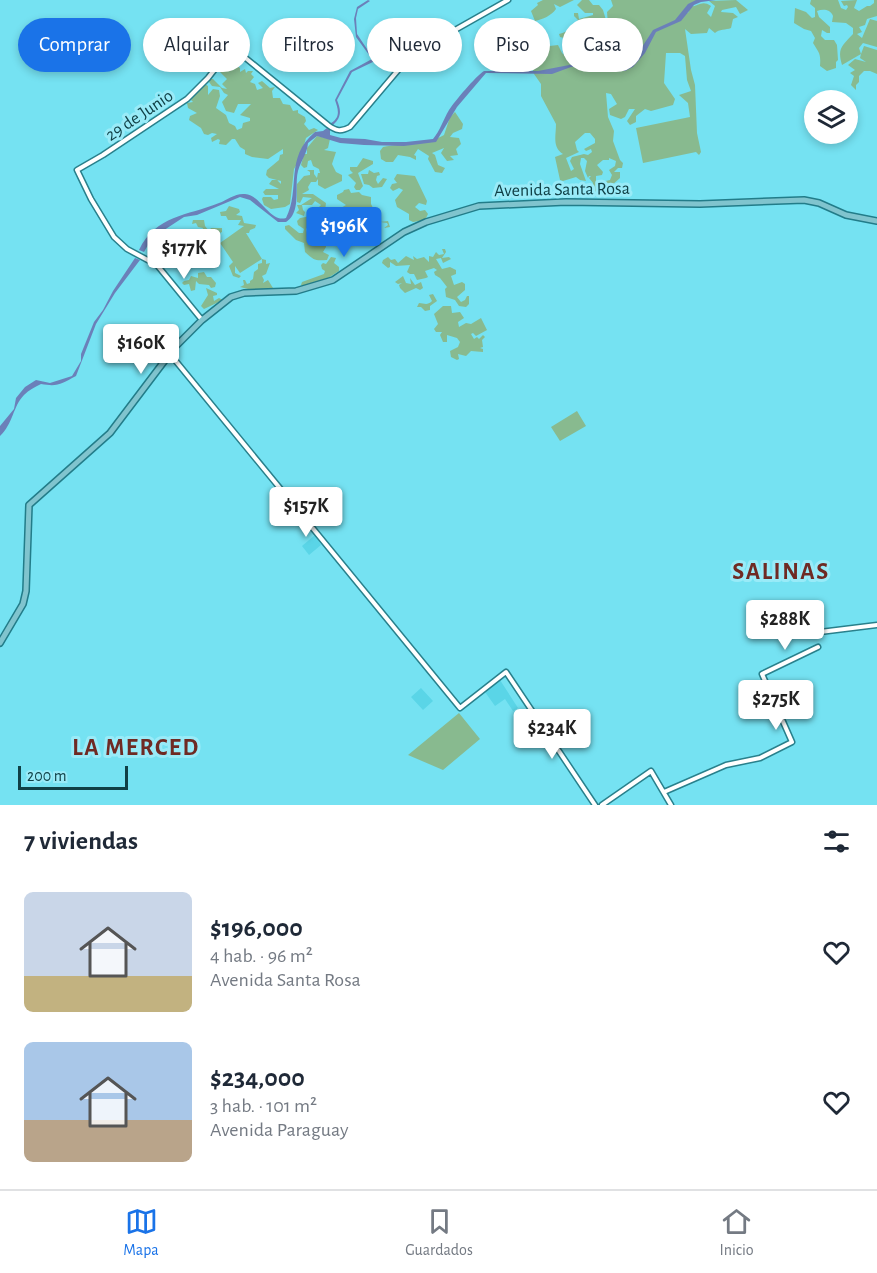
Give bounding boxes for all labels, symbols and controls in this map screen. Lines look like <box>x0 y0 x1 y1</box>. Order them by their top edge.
chip: Comprar <box>18 18 131 72</box>
chip: Alquilar <box>143 18 250 72</box>
chip: Filtros <box>262 18 355 72</box>
chip: Nuevo <box>367 18 462 72</box>
chip: Piso <box>474 18 550 72</box>
chip: Casa <box>562 18 643 72</box>
street label: 29 de Junio <box>103 87 177 145</box>
map controls <box>804 90 858 144</box>
button: layers <box>804 90 858 144</box>
street label: Avenida Santa Rosa <box>494 180 630 200</box>
pin: $196K <box>302 207 386 258</box>
text: $196K <box>320 216 368 236</box>
pin: $177K <box>142 229 226 280</box>
text: $177K <box>161 238 207 258</box>
pin: $160K <box>99 324 183 375</box>
text: $160K <box>117 333 165 353</box>
pin: $157K <box>264 487 348 538</box>
text: $157K <box>283 496 329 516</box>
district label: SALINAS <box>732 560 830 584</box>
pin: $288K <box>743 600 827 651</box>
text: $288K <box>760 609 810 629</box>
pin: $275K <box>734 680 818 731</box>
text: $275K <box>752 689 800 709</box>
pin: $234K <box>510 709 594 760</box>
text: $234K <box>528 718 576 738</box>
district label: LA MERCED <box>72 736 200 760</box>
scale bar <box>18 763 128 790</box>
text: 200 m <box>27 768 67 784</box>
icon: filters <box>820 825 853 858</box>
text: 7 viviendas <box>24 828 138 854</box>
text: $196,000 <box>210 915 303 941</box>
icon: home <box>72 916 144 988</box>
icon: heart <box>820 936 853 969</box>
text: 4 hab. · 96 m² <box>210 946 313 966</box>
text: Avenida Santa Rosa <box>210 970 361 990</box>
text: $234,000 <box>210 1065 305 1091</box>
icon: home <box>72 1066 144 1138</box>
icon: heart <box>820 1086 853 1119</box>
text: 3 hab. · 101 m² <box>210 1096 317 1116</box>
text: Avenida Paraguay <box>210 1120 349 1140</box>
tab: Mapa <box>123 1205 159 1260</box>
tab: Guardados <box>405 1205 473 1260</box>
tab: Inicio <box>720 1205 754 1260</box>

